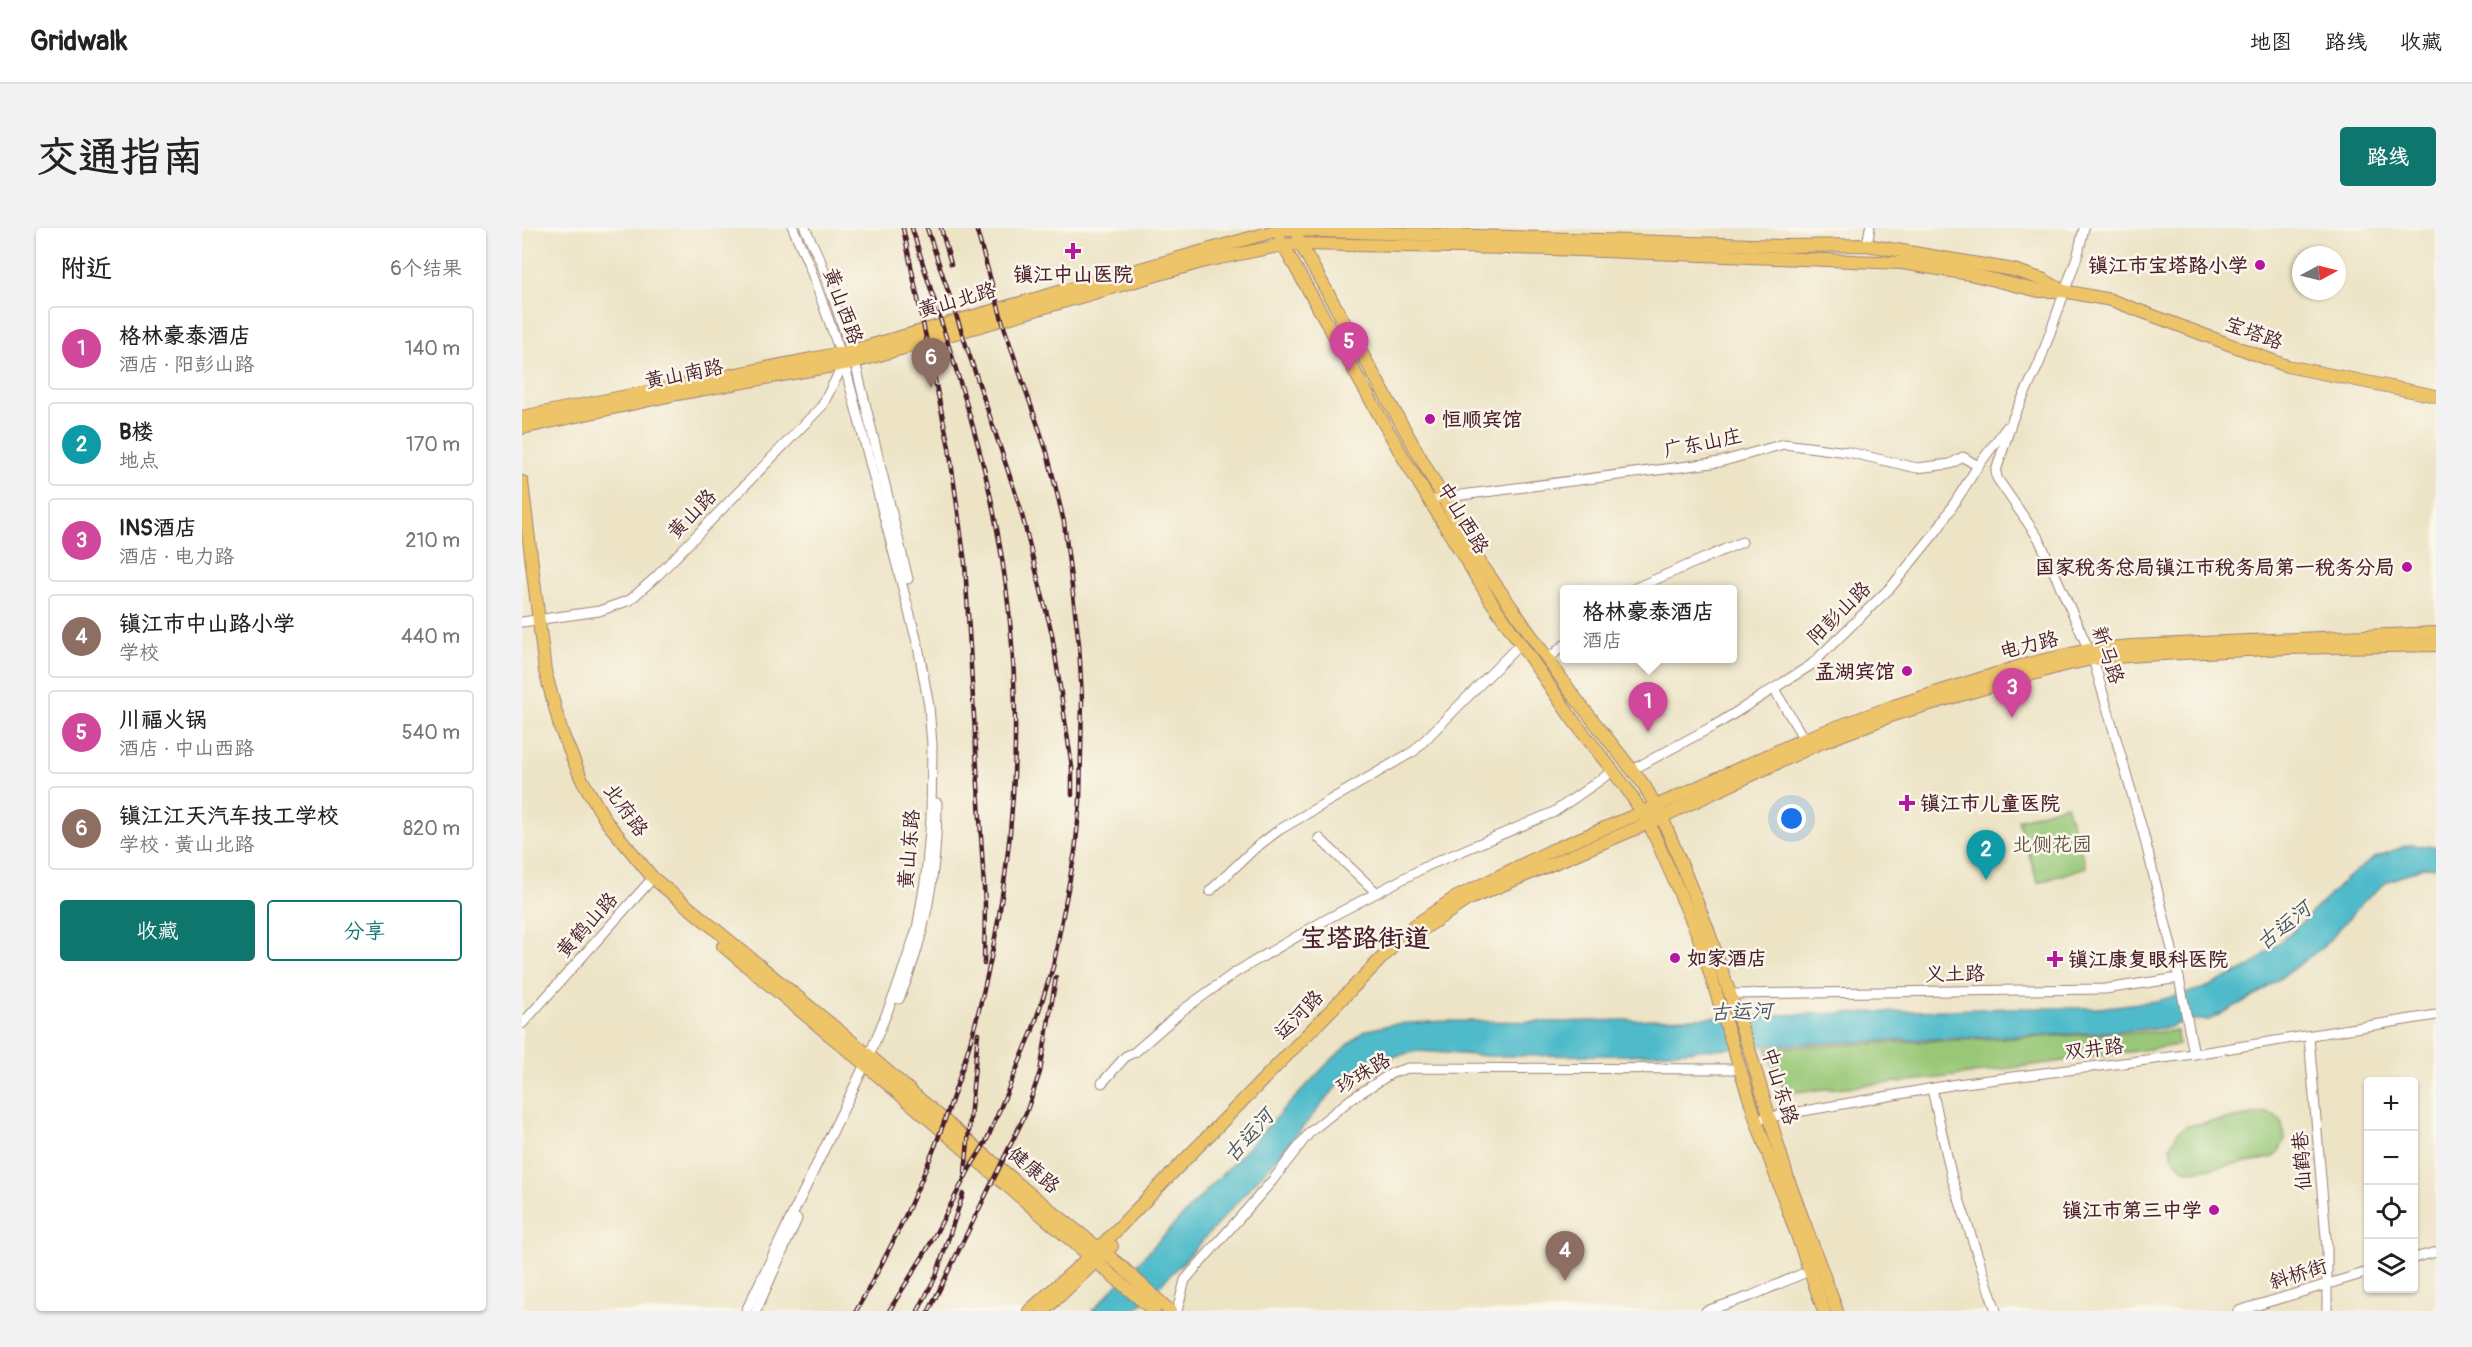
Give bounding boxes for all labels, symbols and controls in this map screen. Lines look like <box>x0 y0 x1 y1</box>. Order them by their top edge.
text: Gridwalk <box>30 24 128 59</box>
text: 地图 <box>2250 29 2292 56</box>
text: 路线 <box>2325 29 2367 56</box>
text: 收藏 <box>2400 29 2442 56</box>
button: 路线 <box>2340 127 2436 186</box>
text: 交通指南 <box>36 132 204 184</box>
marker: 镇江中山医院 <box>1064 242 1082 260</box>
north arrow <box>2292 246 2346 300</box>
text: 附近 <box>60 253 112 285</box>
place label: 镇江市宝塔路小学 <box>2088 253 2248 278</box>
text: 6个结果 <box>390 256 462 281</box>
marker: 镇江市宝塔路小学 <box>2253 258 2267 272</box>
place label: 镇江中山医院 <box>1013 262 1133 287</box>
street label: 黄山西路 <box>818 264 869 349</box>
street label: 黄山北路 <box>915 277 1000 323</box>
street label: 宝塔路 <box>2222 311 2287 355</box>
text: 格林豪泰酒店 <box>119 322 251 350</box>
pin: 5 <box>1330 322 1368 372</box>
text: 1 <box>78 336 85 361</box>
text: 140 m <box>405 336 460 361</box>
pin: 6 <box>912 338 950 388</box>
text: 酒店 · 阳彭山路 <box>119 352 254 377</box>
street label: 黄山南路 <box>642 354 727 394</box>
place label: 恒顺宾馆 <box>1442 407 1522 432</box>
marker: 恒顺宾馆 <box>1423 412 1437 426</box>
text: B楼 <box>119 418 153 446</box>
street label: 广东山庄 <box>1661 423 1745 463</box>
text: 2 <box>76 432 87 457</box>
text: 170 m <box>406 432 460 457</box>
text: 地点 <box>119 448 159 473</box>
street label: 中山西路 <box>1432 477 1495 560</box>
street label: 黄山路 <box>662 483 723 544</box>
text: INS酒店 <box>119 514 197 542</box>
text: 3 <box>76 528 87 553</box>
text: 210 m <box>405 528 460 553</box>
text: 酒店 · 电力路 <box>119 544 234 569</box>
place label: 国家税务总局镇江市税务局第一税务分局 <box>2035 555 2395 580</box>
marker: 国家税务总局镇江市税务局第一税务分局 <box>2400 560 2414 574</box>
street label: 阳彭山路 <box>1802 575 1877 650</box>
popup <box>1560 585 1737 663</box>
text: 格林豪泰酒店 <box>1582 598 1715 626</box>
text: 镇江市中山路小学 <box>119 610 295 638</box>
street label: 新马路 <box>2086 623 2130 688</box>
text: 4 <box>76 624 87 649</box>
text: 440 m <box>401 624 460 649</box>
street label: 电力路 <box>1997 625 2062 664</box>
text: 酒店 <box>1582 628 1622 653</box>
text: 学校 <box>119 640 159 665</box>
place label: 孟湖宾馆 <box>1815 659 1895 684</box>
marker: 孟湖宾馆 <box>1900 664 1914 678</box>
pin: 3 <box>1992 668 2032 718</box>
pin: 1 <box>1628 682 1668 732</box>
text: 川福火锅 <box>119 706 207 734</box>
text: 5 <box>76 720 87 745</box>
text: 540 m <box>402 720 460 745</box>
text: 酒店 · 中山西路 <box>119 736 254 761</box>
street label: 北府路 <box>598 778 654 842</box>
place label: 镇江市儿童医院 <box>1920 791 2060 816</box>
marker: 镇江市儿童医院 <box>1898 794 1916 812</box>
text: 镇江江天汽车技工学校 <box>119 802 339 830</box>
your location <box>1777 804 1806 833</box>
street label: 黄山东路 <box>893 807 925 890</box>
text: 6 <box>76 816 87 841</box>
text: 820 m <box>403 816 460 841</box>
pin: 2 <box>1966 830 2006 880</box>
text: 学校 · 黄山北路 <box>119 832 254 857</box>
park label: 北侧花园 <box>2012 832 2092 857</box>
street label: 黄鹤山路 <box>551 886 624 963</box>
water label: 古运河 <box>2251 894 2319 956</box>
button: 收藏 <box>60 900 255 961</box>
button: 分享 <box>267 900 462 961</box>
district label: 宝塔路街道 <box>1300 923 1430 955</box>
place label: 如家酒店 <box>1687 946 1767 971</box>
place label: 镇江康复眼科医院 <box>2068 947 2228 972</box>
marker: 镇江康复眼科医院 <box>2046 950 2064 968</box>
marker: 如家酒店 <box>1668 951 1682 965</box>
street label: 义土路 <box>1925 961 1986 987</box>
street label: 运河路 <box>1269 984 1330 1045</box>
water label: 古运河 <box>1709 997 1776 1027</box>
street label: 双井路 <box>2063 1033 2126 1065</box>
street label: 中山东路 <box>1756 1044 1804 1129</box>
street label: 珍珠路 <box>1331 1046 1396 1099</box>
map controls <box>2364 1077 2418 1293</box>
button: + <box>2364 1077 2418 1131</box>
water label: 古运河 <box>1218 1101 1282 1168</box>
street label: 仙鹤巷 <box>2287 1129 2317 1192</box>
button: − <box>2364 1131 2418 1185</box>
street label: 健康路 <box>1003 1141 1066 1200</box>
button: locate <box>2364 1185 2418 1239</box>
place label: 镇江市第三中学 <box>2062 1198 2202 1223</box>
marker: 镇江市第三中学 <box>2207 1203 2221 1217</box>
pin: 4 <box>1546 1232 1584 1281</box>
button: layers <box>2364 1239 2418 1293</box>
street label: 斜桥街 <box>2266 1253 2330 1295</box>

